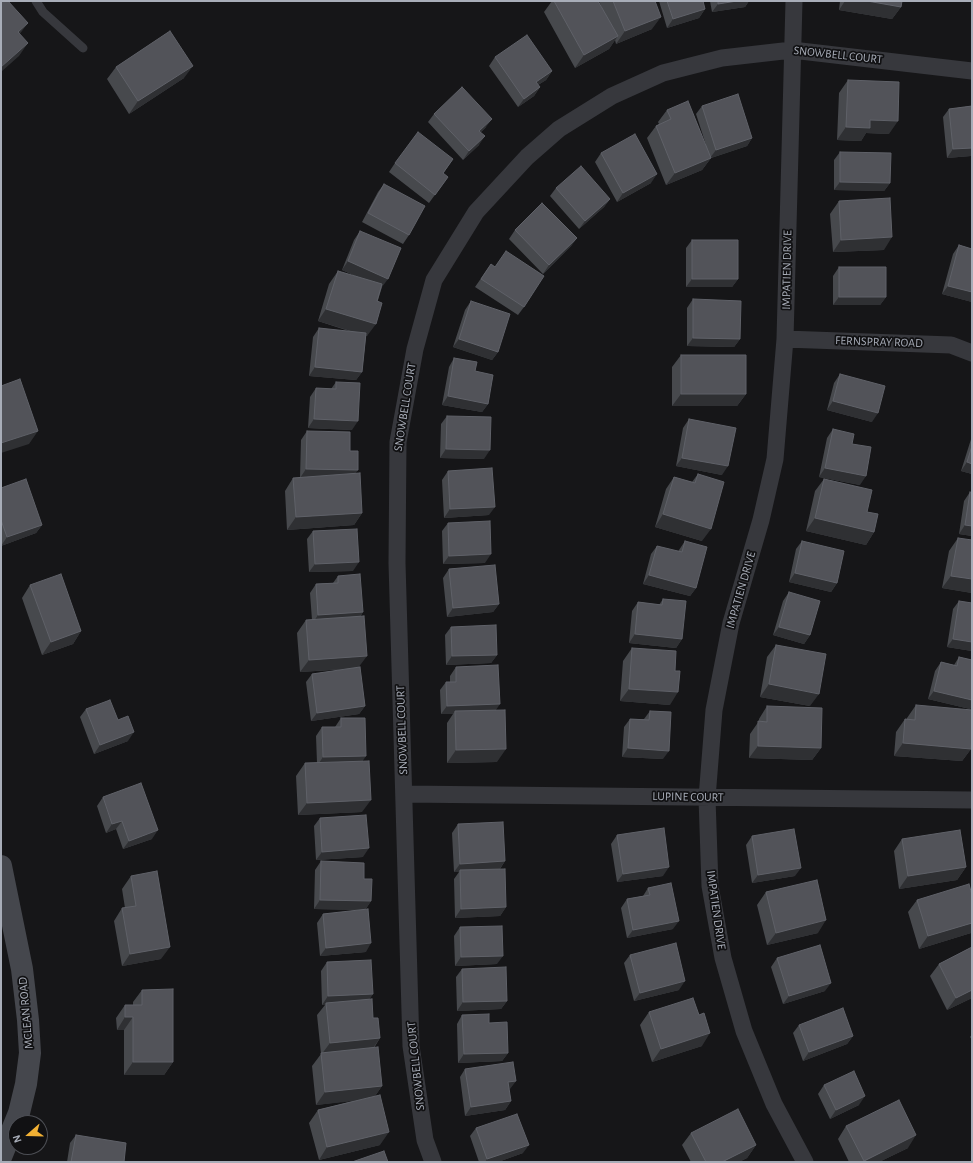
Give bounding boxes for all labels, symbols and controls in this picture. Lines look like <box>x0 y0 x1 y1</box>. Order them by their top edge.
street label: SNOWBELL COURT <box>793 43 883 67</box>
street label: IMPATIEN DRIVE <box>779 230 795 310</box>
street label: FERNSPRAY ROAD <box>835 333 923 351</box>
street label: SNOWBELL COURT <box>391 362 419 452</box>
street label: IMPATIEN DRIVE <box>723 550 759 630</box>
street label: SNOWBELL COURT <box>393 685 411 775</box>
street label: LUPINE COURT <box>652 789 724 805</box>
street label: IMPATIEN DRIVE <box>703 870 729 950</box>
street label: MCLEAN ROAD <box>16 976 36 1050</box>
street label: SNOWBELL COURT <box>404 1021 428 1111</box>
north arrow <box>8 1115 48 1155</box>
text: N <box>11 1133 24 1144</box>

